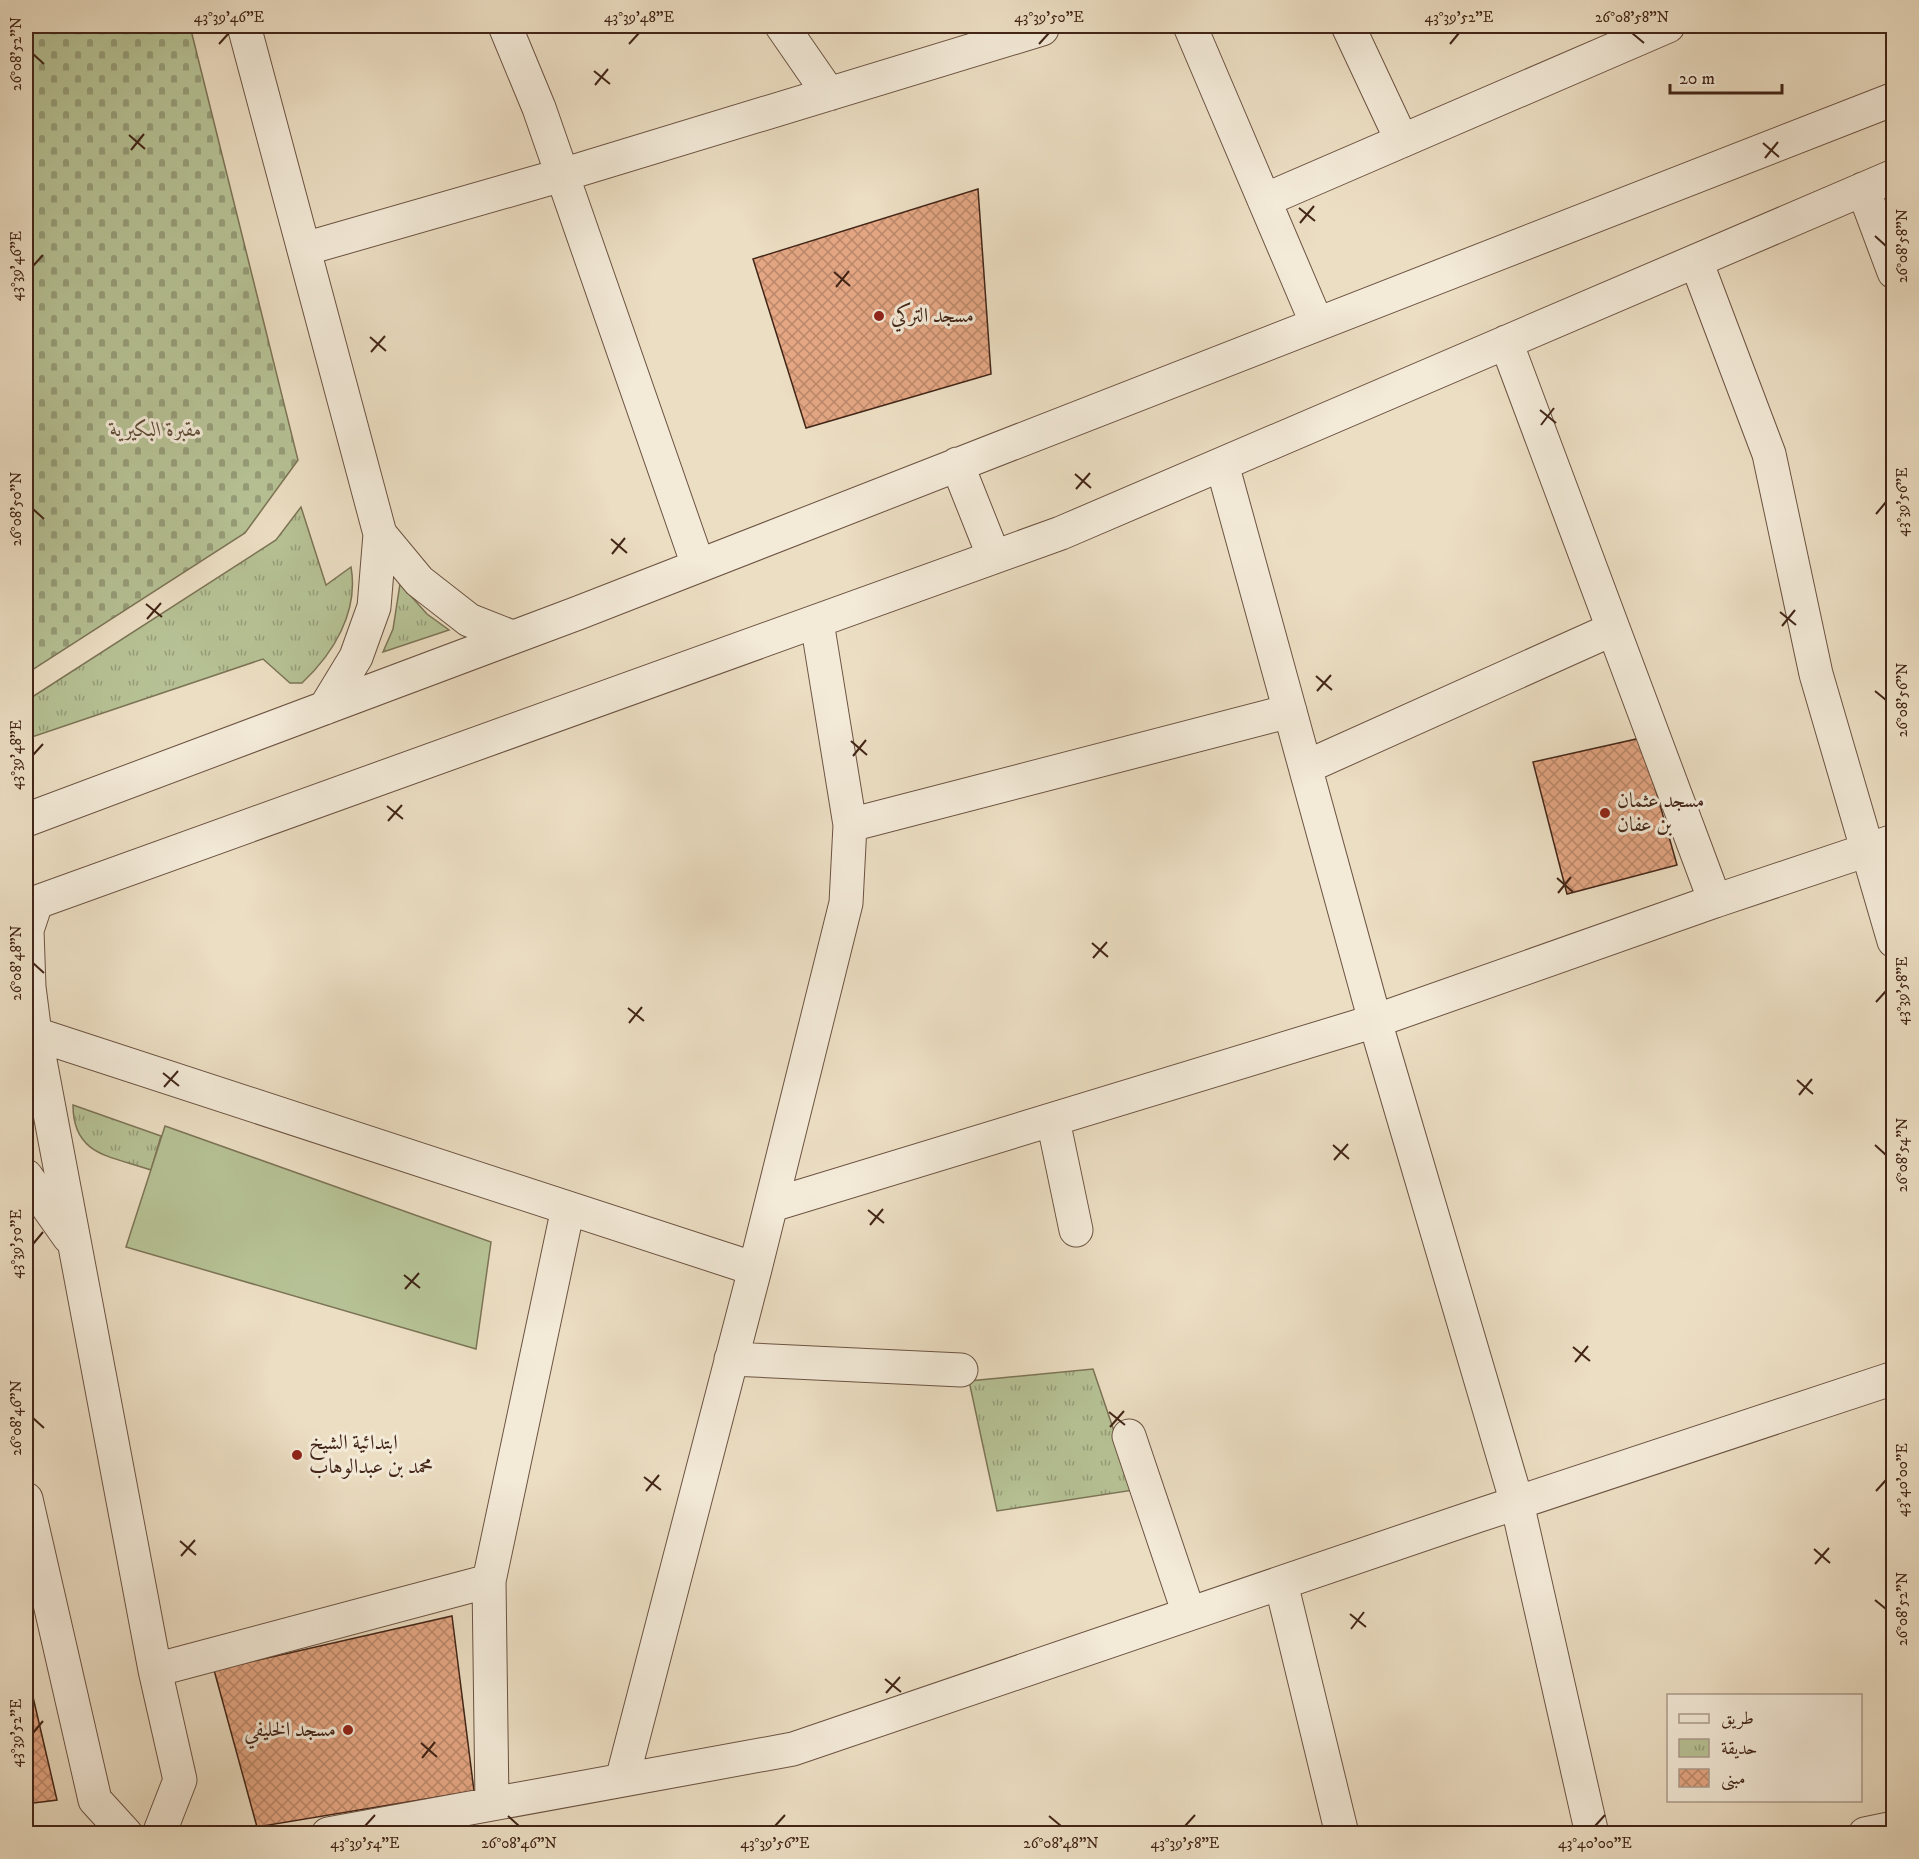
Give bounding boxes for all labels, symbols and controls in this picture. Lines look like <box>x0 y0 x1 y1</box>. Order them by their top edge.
text: 43°39'46"E <box>194 8 265 27</box>
text: 43°39'48"E <box>604 8 674 27</box>
text: 43°39'50"E <box>1014 8 1084 27</box>
text: 43°39'52"E <box>1425 8 1494 27</box>
text: 26°08'58"N <box>1595 8 1669 27</box>
text: 26°08'52"N <box>7 17 26 91</box>
scale bar <box>1670 57 1782 95</box>
text: 20 m <box>1679 68 1715 90</box>
text: 26°08'58"N <box>1893 209 1912 283</box>
text: 43°39'46"E <box>7 230 26 301</box>
place label: مسجد التركي <box>891 302 974 332</box>
marker: مسجد التركي <box>872 309 886 323</box>
park label: مقبرة البكيرية <box>108 417 202 443</box>
text: 43°39'56"E <box>1893 467 1912 537</box>
text: 26°08'50"N <box>7 472 26 546</box>
text: 26°08'56"N <box>1893 663 1912 737</box>
text: 43°39'48"E <box>7 720 26 790</box>
place label: مسجد عثمان بن عفان <box>1617 788 1704 838</box>
marker: مسجد عثمان بن عفان <box>1598 806 1612 820</box>
text: 26°08'48"N <box>7 925 26 1001</box>
text: 43°39'58"E <box>1893 956 1912 1025</box>
text: 26°08'54"N <box>1893 1118 1912 1192</box>
text: 43°39'50"E <box>7 1209 26 1279</box>
text: 26°08'46"N <box>7 1380 26 1456</box>
place label: ابتدائية الشيخ محمد بن عبدالوهاب <box>309 1430 433 1480</box>
text: 43°40'00"E <box>1893 1443 1912 1517</box>
marker: ابتدائية الشيخ محمد بن عبدالوهاب <box>290 1448 304 1462</box>
text: 26°08'52"N <box>1893 1572 1912 1646</box>
legend <box>1667 1694 1862 1802</box>
text: 43°39'52"E <box>7 1698 26 1767</box>
text: طريق <box>1721 1708 1754 1730</box>
place label: مسجد الخليفي <box>244 1717 336 1749</box>
marker: مسجد الخليفي <box>341 1723 355 1737</box>
text: حديقة <box>1721 1738 1757 1760</box>
text: مبنى <box>1721 1768 1746 1791</box>
text: 43°39'54"E <box>330 1834 400 1853</box>
text: 26°08'46"N <box>481 1834 557 1853</box>
text: 43°39'56"E <box>740 1834 810 1853</box>
text: 26°08'48"N <box>1023 1834 1099 1853</box>
text: 43°39'58"E <box>1151 1834 1220 1853</box>
text: 43°40'00"E <box>1558 1834 1632 1853</box>

